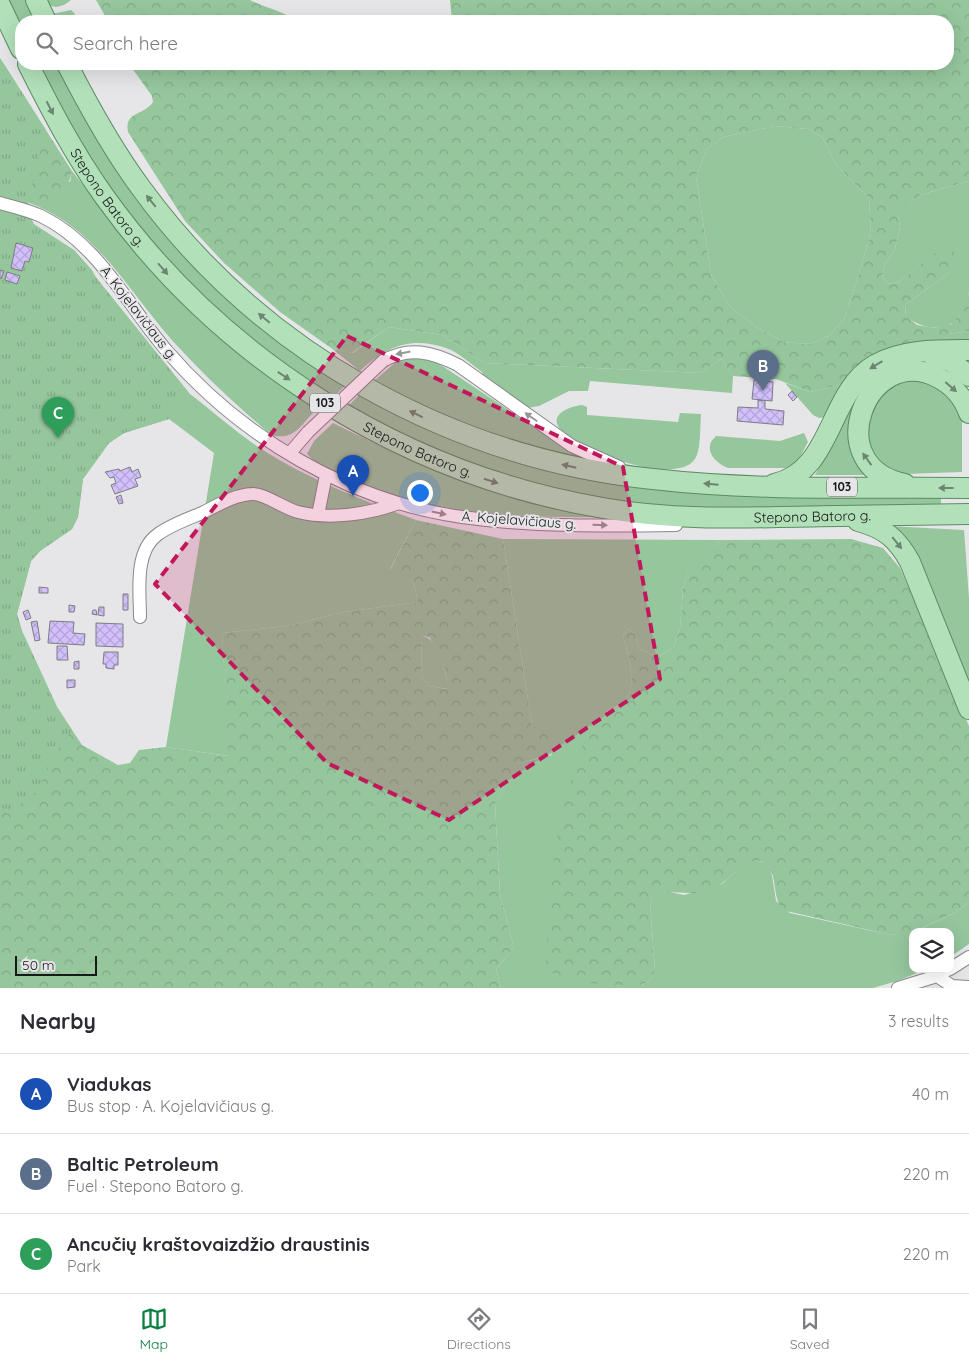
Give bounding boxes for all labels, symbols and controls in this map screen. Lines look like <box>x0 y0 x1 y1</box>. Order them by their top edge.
search box <box>15 15 954 70</box>
icon: search <box>33 29 61 57</box>
text: Search here <box>73 31 178 55</box>
one-way arrow <box>46 100 54 115</box>
street label: Stepono Batoro g. <box>66 145 149 251</box>
one-way arrow <box>146 195 157 208</box>
street label: A. Kojelavičiaus g. <box>97 262 181 364</box>
one-way arrow <box>158 262 169 275</box>
one-way arrow <box>258 312 270 324</box>
one-way arrow <box>395 350 411 358</box>
pin: B <box>747 350 779 391</box>
one-way arrow <box>869 361 882 370</box>
one-way arrow <box>278 371 291 381</box>
one-way arrow <box>945 381 958 392</box>
road number: 103 <box>310 393 340 412</box>
pin: C <box>42 397 74 438</box>
one-way arrow <box>408 410 423 418</box>
one-way arrow <box>524 412 538 422</box>
street label: Stepono Batoro g. <box>360 417 474 482</box>
one-way arrow <box>862 452 872 466</box>
pin: A <box>337 455 369 496</box>
one-way arrow <box>562 462 577 470</box>
one-way arrow <box>484 477 499 485</box>
road number: 103 <box>827 478 857 497</box>
your location <box>407 480 433 506</box>
one-way arrow <box>702 480 718 488</box>
one-way arrow <box>938 484 954 492</box>
street label: Stepono Batoro g. <box>754 506 871 527</box>
street label: A. Kojelavičiaus g. <box>461 507 577 533</box>
one-way arrow <box>431 509 447 517</box>
one-way arrow <box>593 521 609 529</box>
one-way arrow <box>892 536 903 549</box>
map controls <box>909 928 954 973</box>
button: layers <box>909 928 954 973</box>
scale bar <box>15 953 98 976</box>
text: 50 m <box>22 956 55 974</box>
text: Nearby <box>20 1008 96 1034</box>
text: 3 results <box>888 1011 949 1031</box>
text: Viadukas <box>67 1072 152 1096</box>
text: A <box>31 1084 41 1104</box>
text: 40 m <box>912 1084 949 1104</box>
text: Bus stop · A. Kojelavičiaus g. <box>67 1096 274 1116</box>
text: Baltic Petroleum <box>67 1152 219 1176</box>
text: B <box>31 1164 41 1184</box>
text: 220 m <box>903 1164 949 1184</box>
text: Fuel · Stepono Batoro g. <box>67 1176 243 1196</box>
text: Ancučių kraštovaizdžio draustinis <box>67 1232 370 1256</box>
text: C <box>31 1244 41 1264</box>
text: 220 m <box>903 1244 949 1264</box>
text: Park <box>67 1256 101 1276</box>
tab: Map <box>139 1305 168 1353</box>
tab: Directions <box>447 1305 511 1353</box>
tab: Saved <box>790 1305 830 1353</box>

